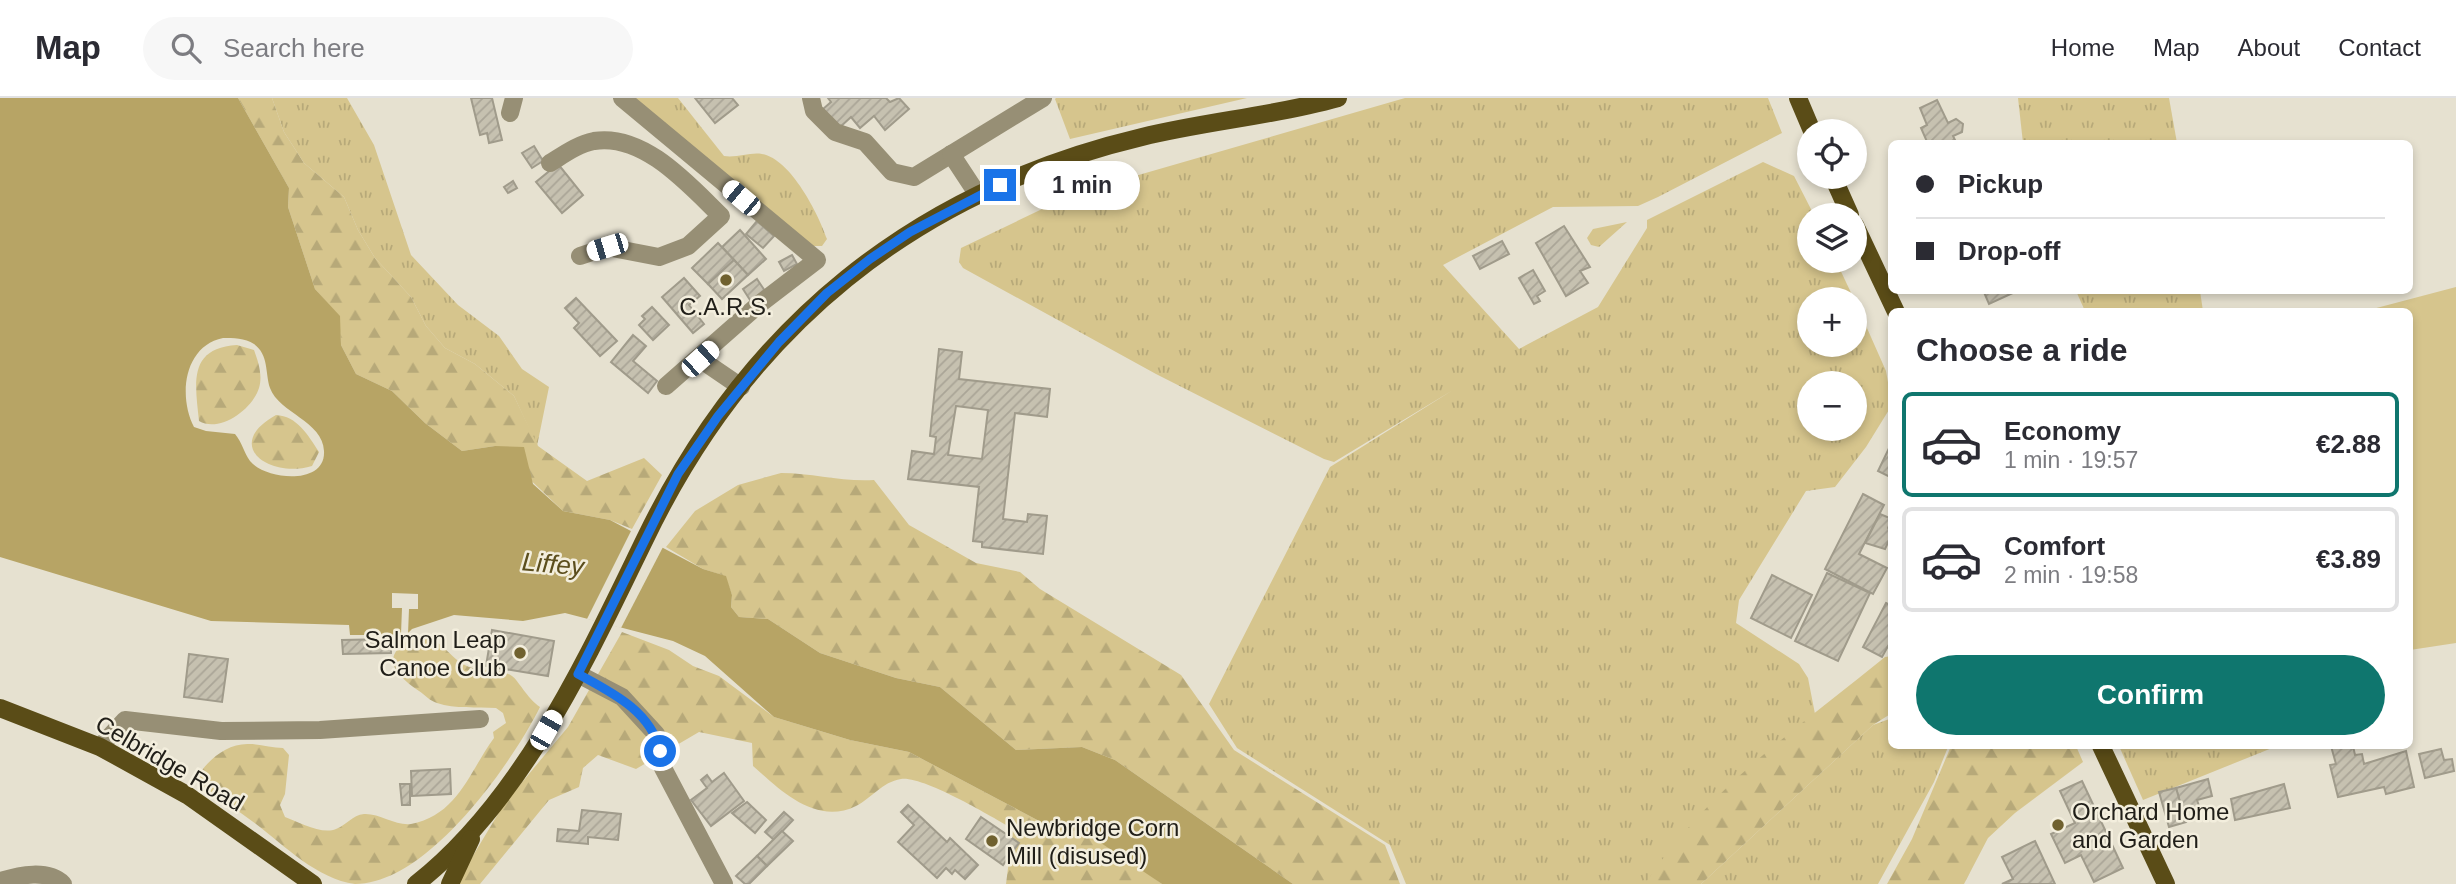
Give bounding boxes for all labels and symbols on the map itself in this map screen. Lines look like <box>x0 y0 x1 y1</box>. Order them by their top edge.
callout: 1 min <box>1024 160 1140 210</box>
route end <box>984 169 1016 201</box>
car <box>719 176 764 220</box>
car <box>584 231 631 263</box>
marker: C.A.R.S. <box>718 272 734 288</box>
place label: C.A.R.S. <box>679 293 773 320</box>
car <box>678 337 723 381</box>
water label: Liffey <box>521 546 587 582</box>
place label: Salmon Leap Canoe Club <box>365 626 506 681</box>
marker: Salmon Leap Canoe Club <box>512 645 528 661</box>
car <box>527 707 566 753</box>
street label: Celbridge Road <box>91 710 249 816</box>
route start <box>644 735 676 767</box>
place label: Orchard Home and Garden <box>2072 798 2229 853</box>
place label: Newbridge Corn Mill (disused) <box>1006 814 1179 869</box>
marker: Orchard Home and Garden <box>2050 817 2066 833</box>
marker: Newbridge Corn Mill (disused) <box>984 833 1000 849</box>

